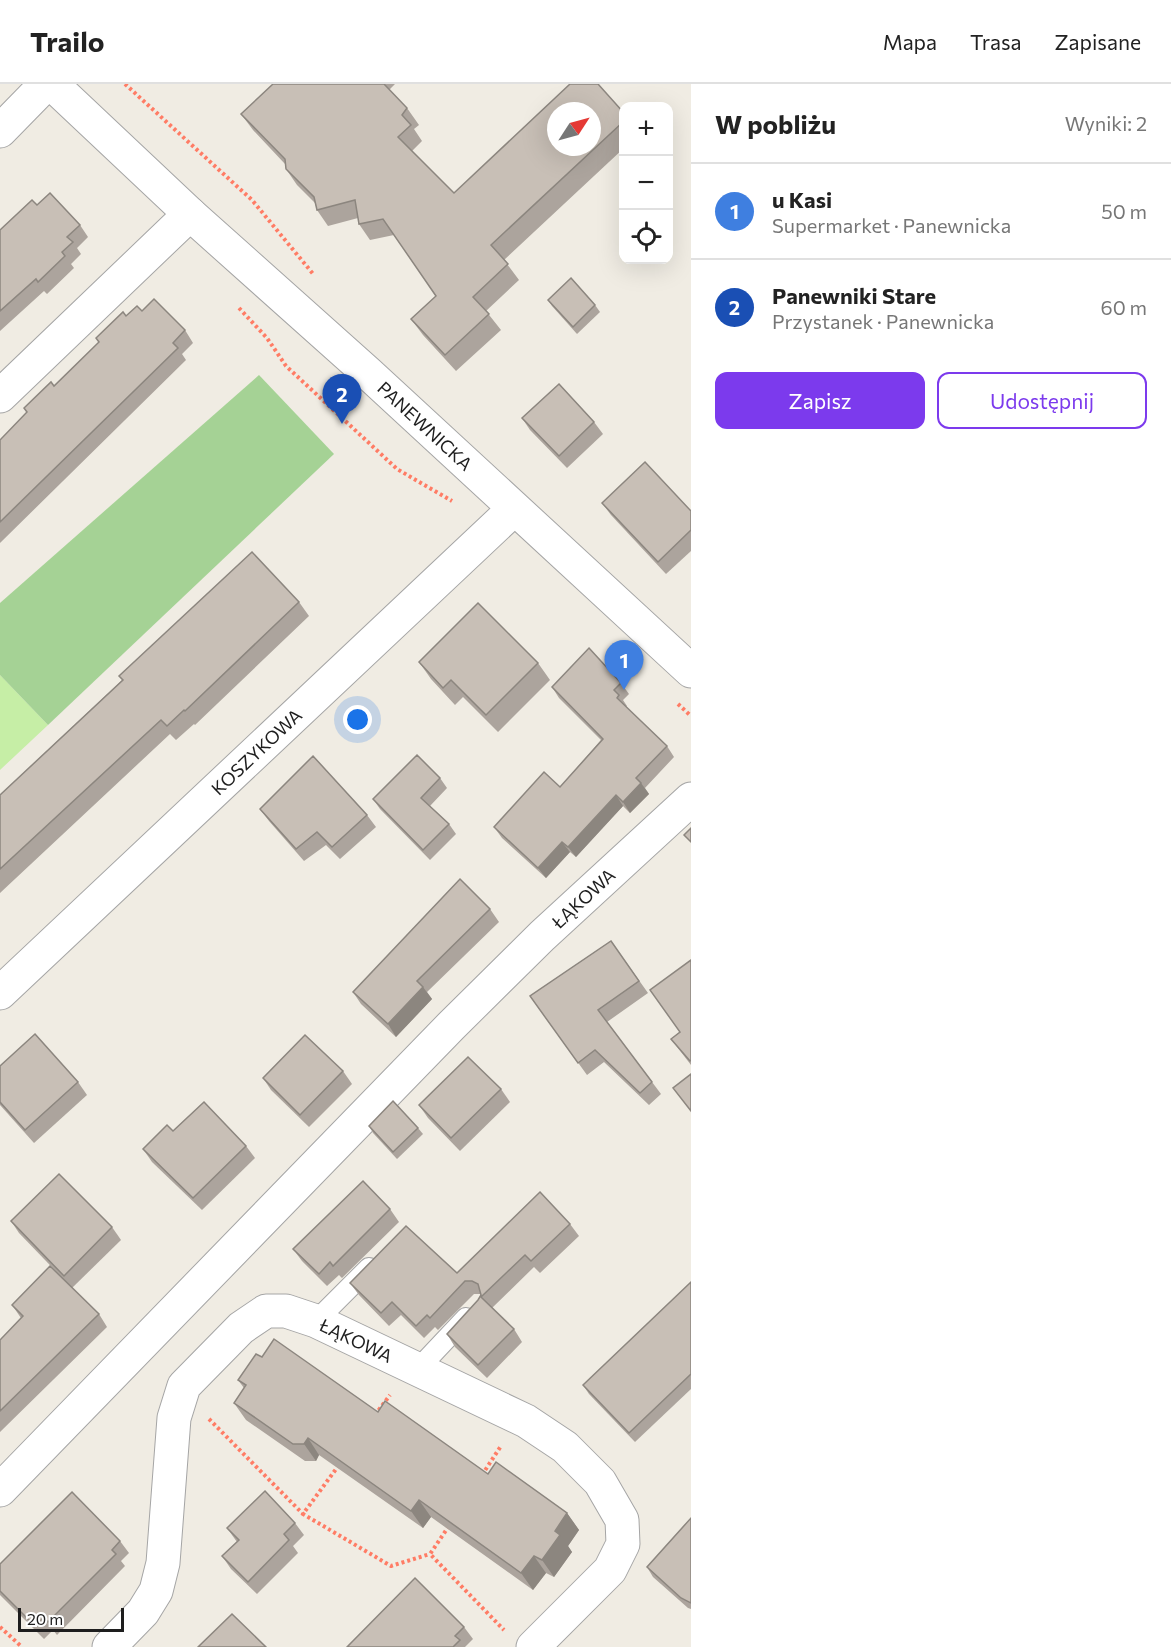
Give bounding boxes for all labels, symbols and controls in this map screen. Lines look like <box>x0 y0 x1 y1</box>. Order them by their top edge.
text: Trailo <box>30 24 105 58</box>
text: Mapa <box>883 29 937 54</box>
text: Trasa <box>970 29 1021 54</box>
text: Zapisane <box>1054 29 1141 54</box>
north arrow <box>547 102 601 156</box>
map controls <box>619 102 673 264</box>
button: + <box>619 102 673 156</box>
text: W pobliżu <box>715 108 836 139</box>
text: Wyniki: 2 <box>1065 111 1147 135</box>
button: − <box>619 156 673 210</box>
text: u Kasi <box>772 186 832 213</box>
text: 1 <box>730 199 739 223</box>
text: 50 m <box>1101 199 1147 223</box>
button: locate <box>619 210 673 264</box>
text: Supermarket · Panewnicka <box>772 213 1011 237</box>
text: Panewniki Stare <box>772 282 936 309</box>
text: 2 <box>729 295 740 319</box>
text: 60 m <box>1101 295 1147 319</box>
text: Przystanek · Panewnicka <box>772 309 994 333</box>
button: Zapisz <box>715 372 925 429</box>
button: Udostępnij <box>937 372 1147 429</box>
pin: 2 <box>322 374 362 424</box>
street label: PANEWNICKA <box>373 377 477 475</box>
pin: 1 <box>604 640 644 690</box>
street label: KOSZYKOWA <box>207 704 306 799</box>
your location <box>343 705 372 734</box>
street label: ŁĄKOWA <box>546 864 619 933</box>
street label: ŁĄKOWA <box>315 1313 396 1367</box>
scale bar <box>18 1605 124 1632</box>
text: 20 m <box>27 1609 63 1628</box>

